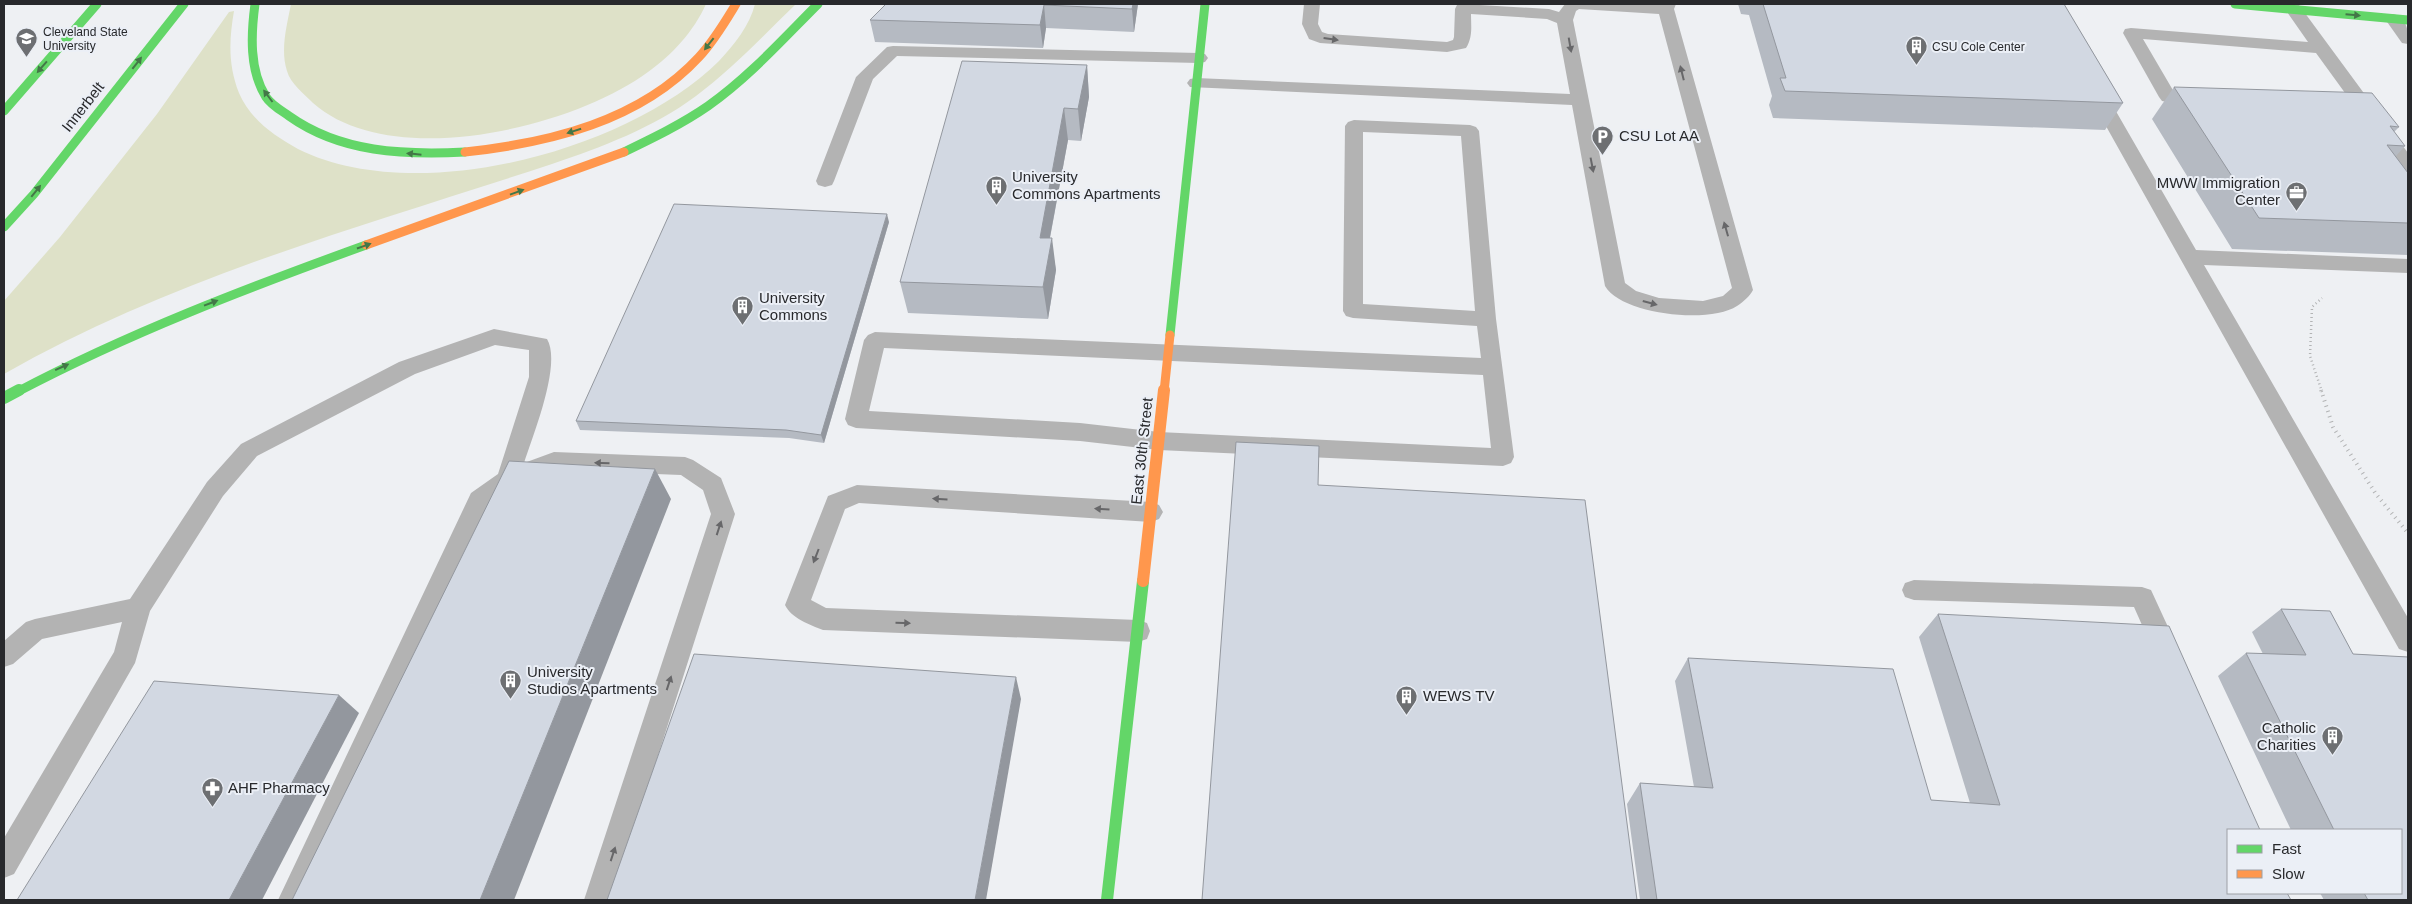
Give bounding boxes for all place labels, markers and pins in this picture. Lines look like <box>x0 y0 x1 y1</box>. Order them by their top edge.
place label: Cleveland State University <box>43 25 128 53</box>
school or university icon: Cleveland State University <box>15 27 39 58</box>
building icon: CSU Cole Center <box>1904 35 1928 66</box>
place label: CSU Cole Center <box>1932 40 2025 54</box>
parking icon: CSU Lot AA <box>1591 124 1615 155</box>
place label: CSU Lot AA <box>1619 127 1699 144</box>
place label: University Commons Apartments <box>1012 168 1160 202</box>
building icon: University Commons Apartments <box>984 174 1008 205</box>
place label: MWW Immigration Center <box>2157 174 2280 208</box>
office icon: MWW Immigration Center <box>2284 180 2308 211</box>
place label: University Commons <box>759 289 827 323</box>
building icon: University Commons <box>731 295 755 326</box>
place label: University Studios Apartments <box>527 663 657 697</box>
building icon: University Studios Apartments <box>499 669 523 700</box>
building icon: WEWS TV <box>1395 684 1419 715</box>
place label: WEWS TV <box>1423 687 1494 704</box>
place label: Catholic Charities <box>2257 719 2316 753</box>
building icon: Catholic Charities <box>2320 725 2344 756</box>
pharmacy icon: AHF Pharmacy <box>200 776 224 807</box>
place label: AHF Pharmacy <box>228 779 330 796</box>

